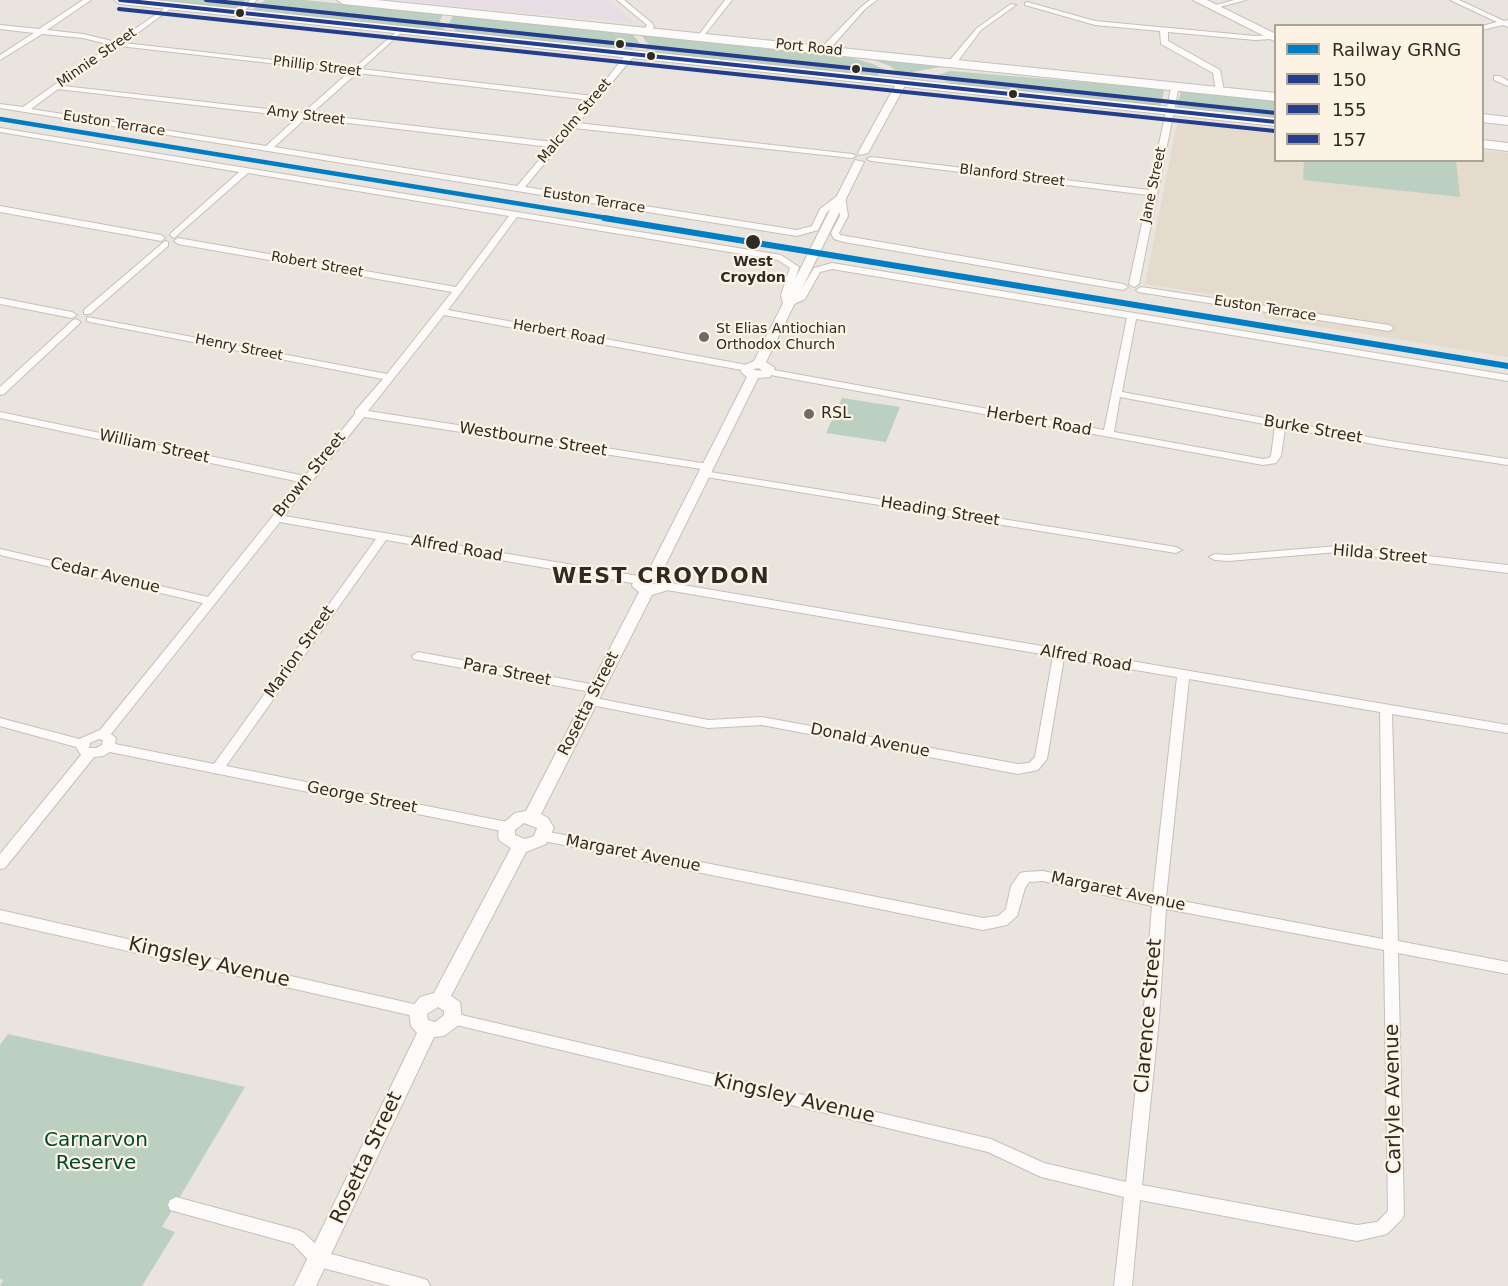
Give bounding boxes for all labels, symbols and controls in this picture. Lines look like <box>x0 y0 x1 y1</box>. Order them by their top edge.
unlabelled marker <box>234 7 246 19</box>
street label: Minnie Street <box>54 24 140 92</box>
legend <box>1274 24 1484 162</box>
street label: Port Road <box>775 36 843 60</box>
unlabelled marker <box>614 38 626 50</box>
text: Railway GRNG <box>1332 39 1461 60</box>
unlabelled marker <box>645 50 657 62</box>
street label: Phillip Street <box>272 53 362 81</box>
unlabelled marker <box>850 63 862 75</box>
text: 150 <box>1332 69 1366 90</box>
street label: Malcolm Street <box>535 75 615 167</box>
unlabelled marker <box>1007 88 1019 100</box>
text: 155 <box>1332 99 1366 120</box>
street label: Amy Street <box>266 103 346 129</box>
street label: Euston Terrace <box>62 108 166 140</box>
text: 157 <box>1332 129 1366 150</box>
street label: Jane Street <box>1138 146 1170 224</box>
street label: Blanford Street <box>958 161 1066 191</box>
street label: Euston Terrace <box>542 185 646 217</box>
marker: West Croydon <box>744 233 762 251</box>
street label: Robert Street <box>270 249 364 281</box>
place label: West Croydon <box>720 254 786 286</box>
street label: Euston Terrace <box>1213 293 1317 325</box>
street label: Herbert Road <box>512 317 606 349</box>
place label: St Elias Antiochian Orthodox Church <box>716 321 846 354</box>
marker: St Elias Antiochian Orthodox Church <box>697 330 711 344</box>
street label: Henry Street <box>194 331 284 365</box>
street label: Herbert Road <box>985 403 1093 441</box>
place label: RSL <box>821 404 851 424</box>
marker: RSL <box>802 407 816 421</box>
street label: Burke Street <box>1262 412 1364 448</box>
street label: Westbourne Street <box>458 419 608 461</box>
street label: William Street <box>97 426 211 468</box>
street label: Brown Street <box>270 429 350 521</box>
street label: Heading Street <box>879 493 1001 531</box>
street label: Alfred Road <box>410 532 504 566</box>
street label: Hilda Street <box>1332 541 1428 569</box>
street label: Cedar Avenue <box>48 554 162 598</box>
district label: WEST CROYDON <box>552 564 770 590</box>
street label: Marion Street <box>261 602 339 702</box>
street label: Alfred Road <box>1039 642 1133 676</box>
street label: Rosetta Street <box>554 649 624 759</box>
street label: Para Street <box>462 655 552 691</box>
street label: Donald Avenue <box>809 720 931 762</box>
street label: George Street <box>305 778 419 818</box>
street label: Margaret Avenue <box>564 832 702 876</box>
street label: Margaret Avenue <box>1049 868 1187 916</box>
street label: Kingsley Avenue <box>126 933 292 993</box>
street label: Clarence Street <box>1130 938 1168 1094</box>
street label: Carlyle Avenue <box>1381 1024 1407 1174</box>
street label: Kingsley Avenue <box>711 1069 877 1129</box>
street label: Rosetta Street <box>326 1088 408 1228</box>
park label: Carnarvon Reserve <box>44 1129 148 1176</box>

